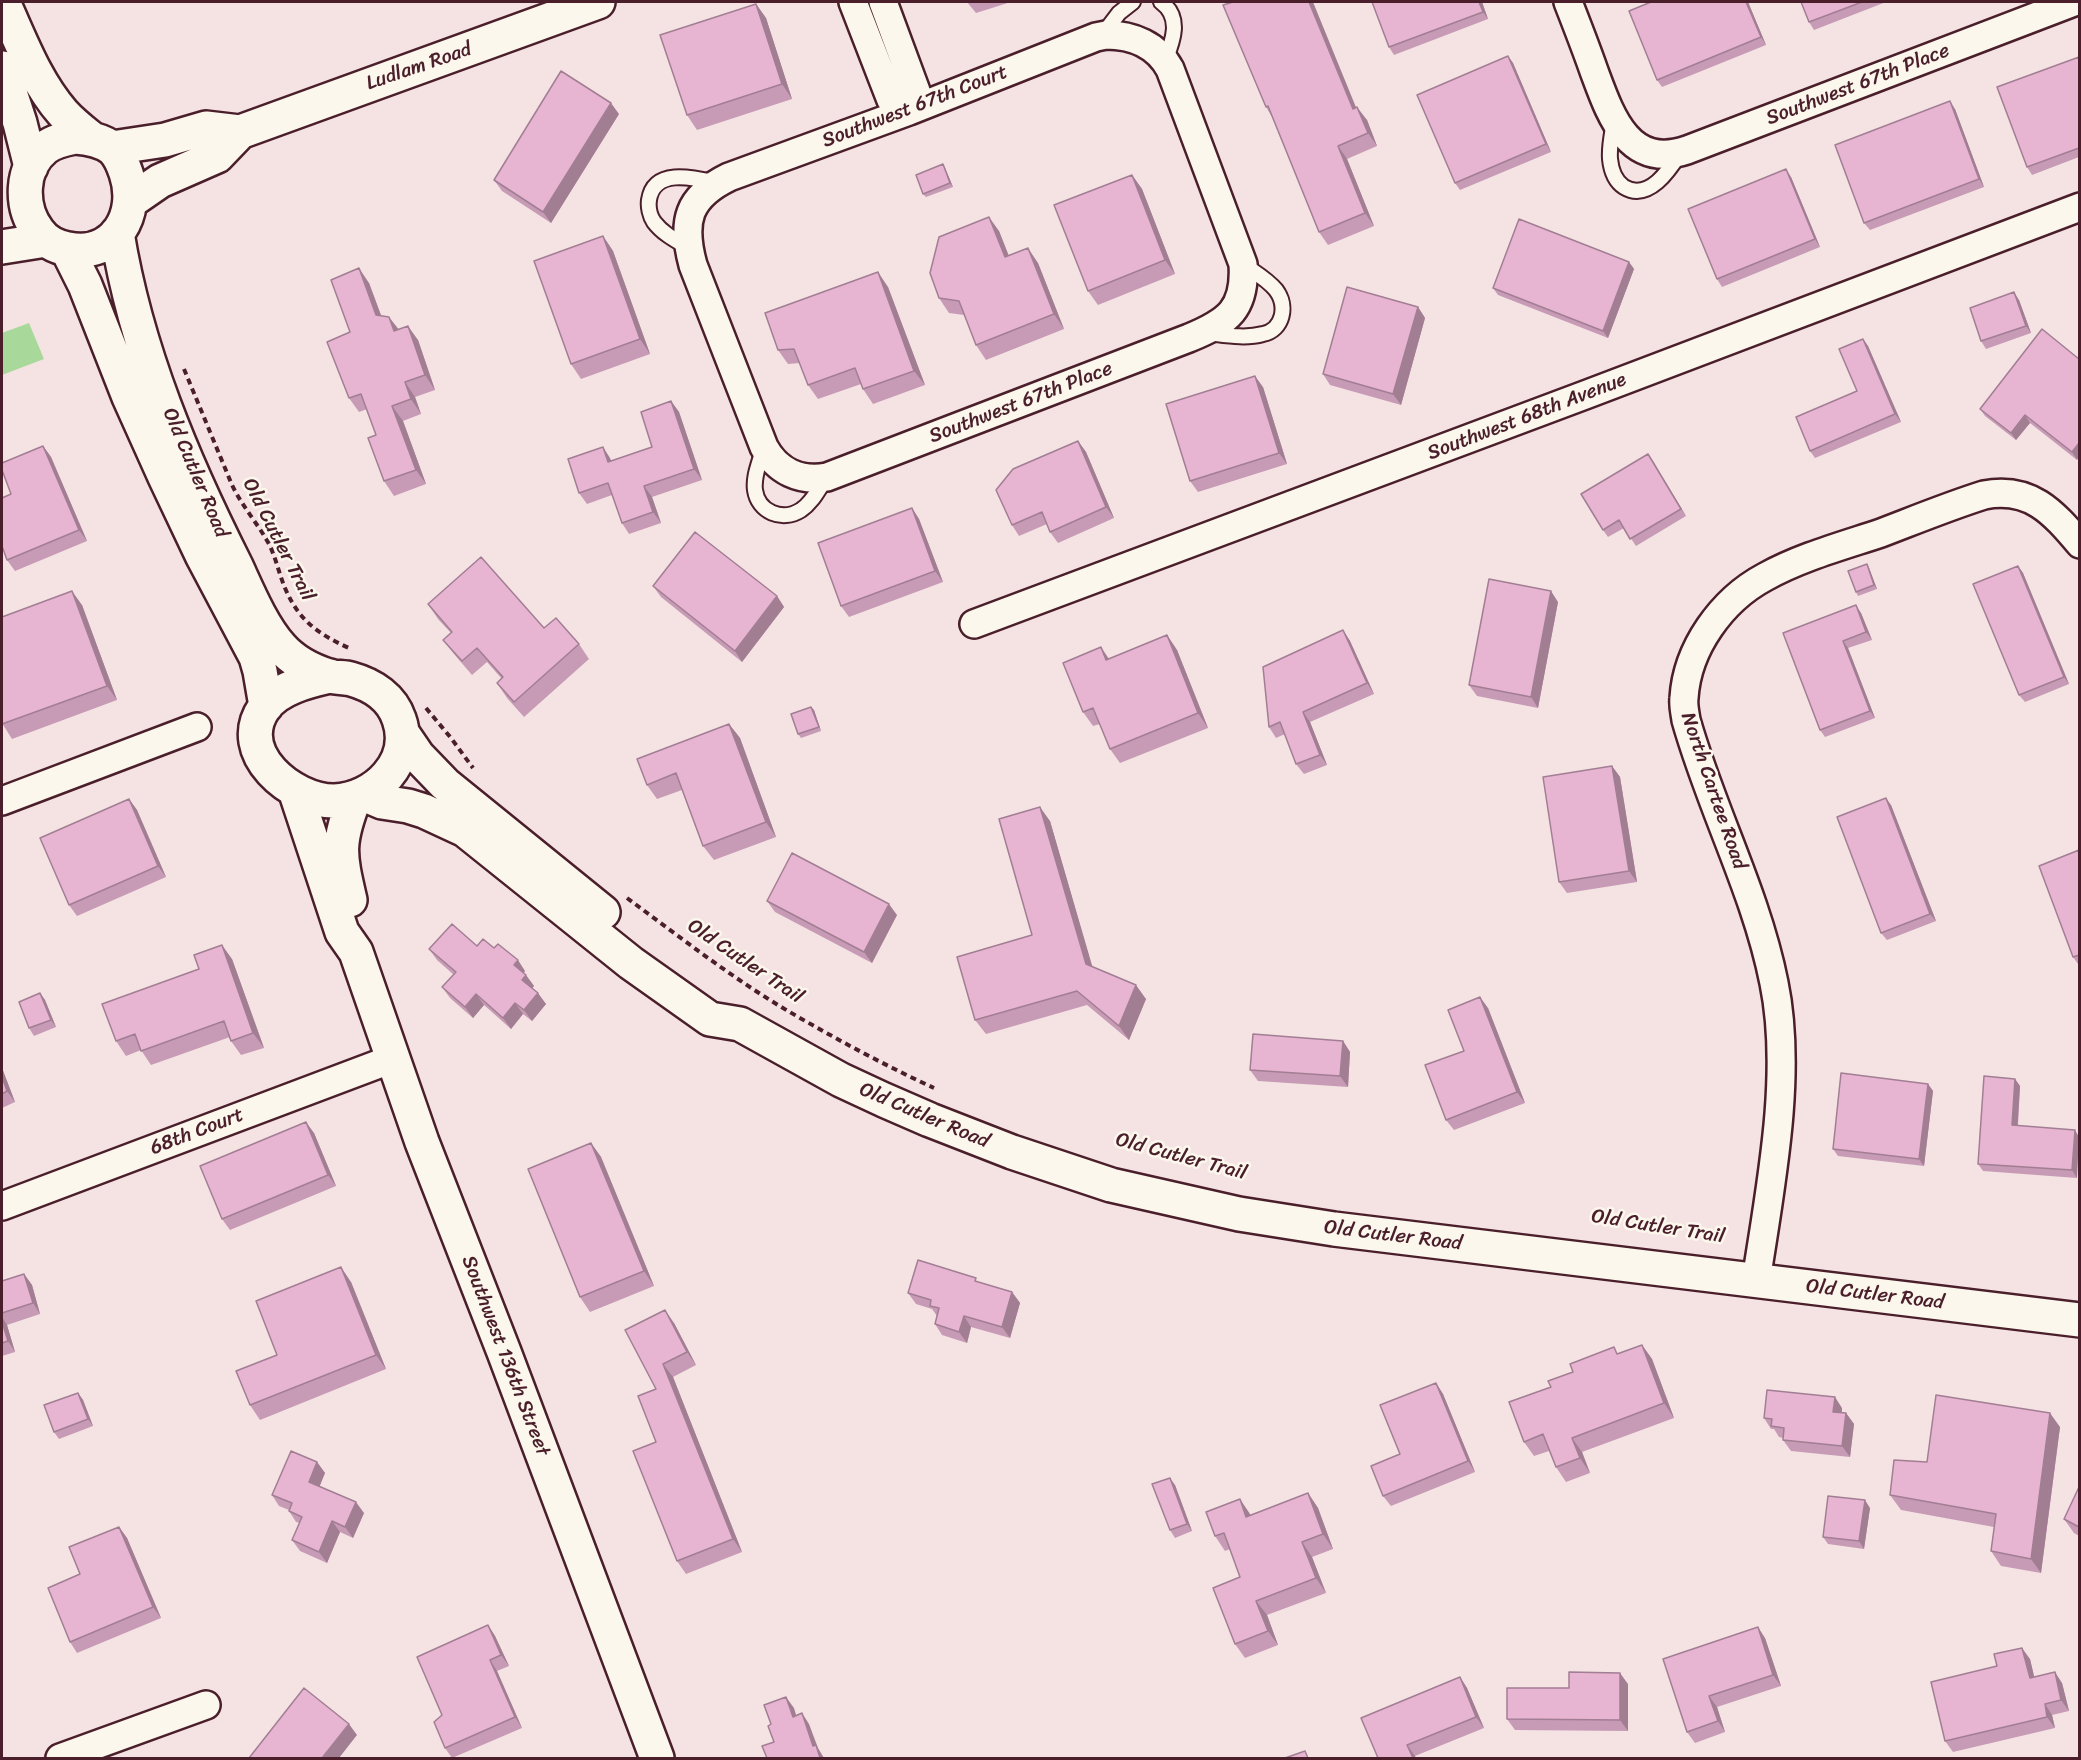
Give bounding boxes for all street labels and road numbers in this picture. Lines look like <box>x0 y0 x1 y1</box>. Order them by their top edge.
street label: Ludlam Road <box>363 38 475 96</box>
street label: Southwest 67th Place <box>1763 39 1953 131</box>
street label: Southwest 67th Court <box>819 61 1011 153</box>
street label: Southwest 67th Place <box>926 357 1116 449</box>
street label: Southwest 68th Avenue <box>1424 368 1630 466</box>
street label: Old Cutler Road <box>157 405 233 541</box>
street label: Old Cutler Trail <box>237 475 319 605</box>
street label: North Cartee Road <box>1675 710 1751 872</box>
street label: Old Cutler Trail <box>683 914 807 1010</box>
street label: Old Cutler Road <box>856 1078 992 1154</box>
street label: 68th Court <box>147 1103 247 1161</box>
street label: Old Cutler Trail <box>1113 1128 1249 1186</box>
street label: Old Cutler Trail <box>1590 1205 1726 1249</box>
street label: Old Cutler Road <box>1323 1216 1463 1256</box>
street label: Southwest 136th Street <box>456 1252 554 1460</box>
street label: Old Cutler Road <box>1805 1275 1945 1315</box>

